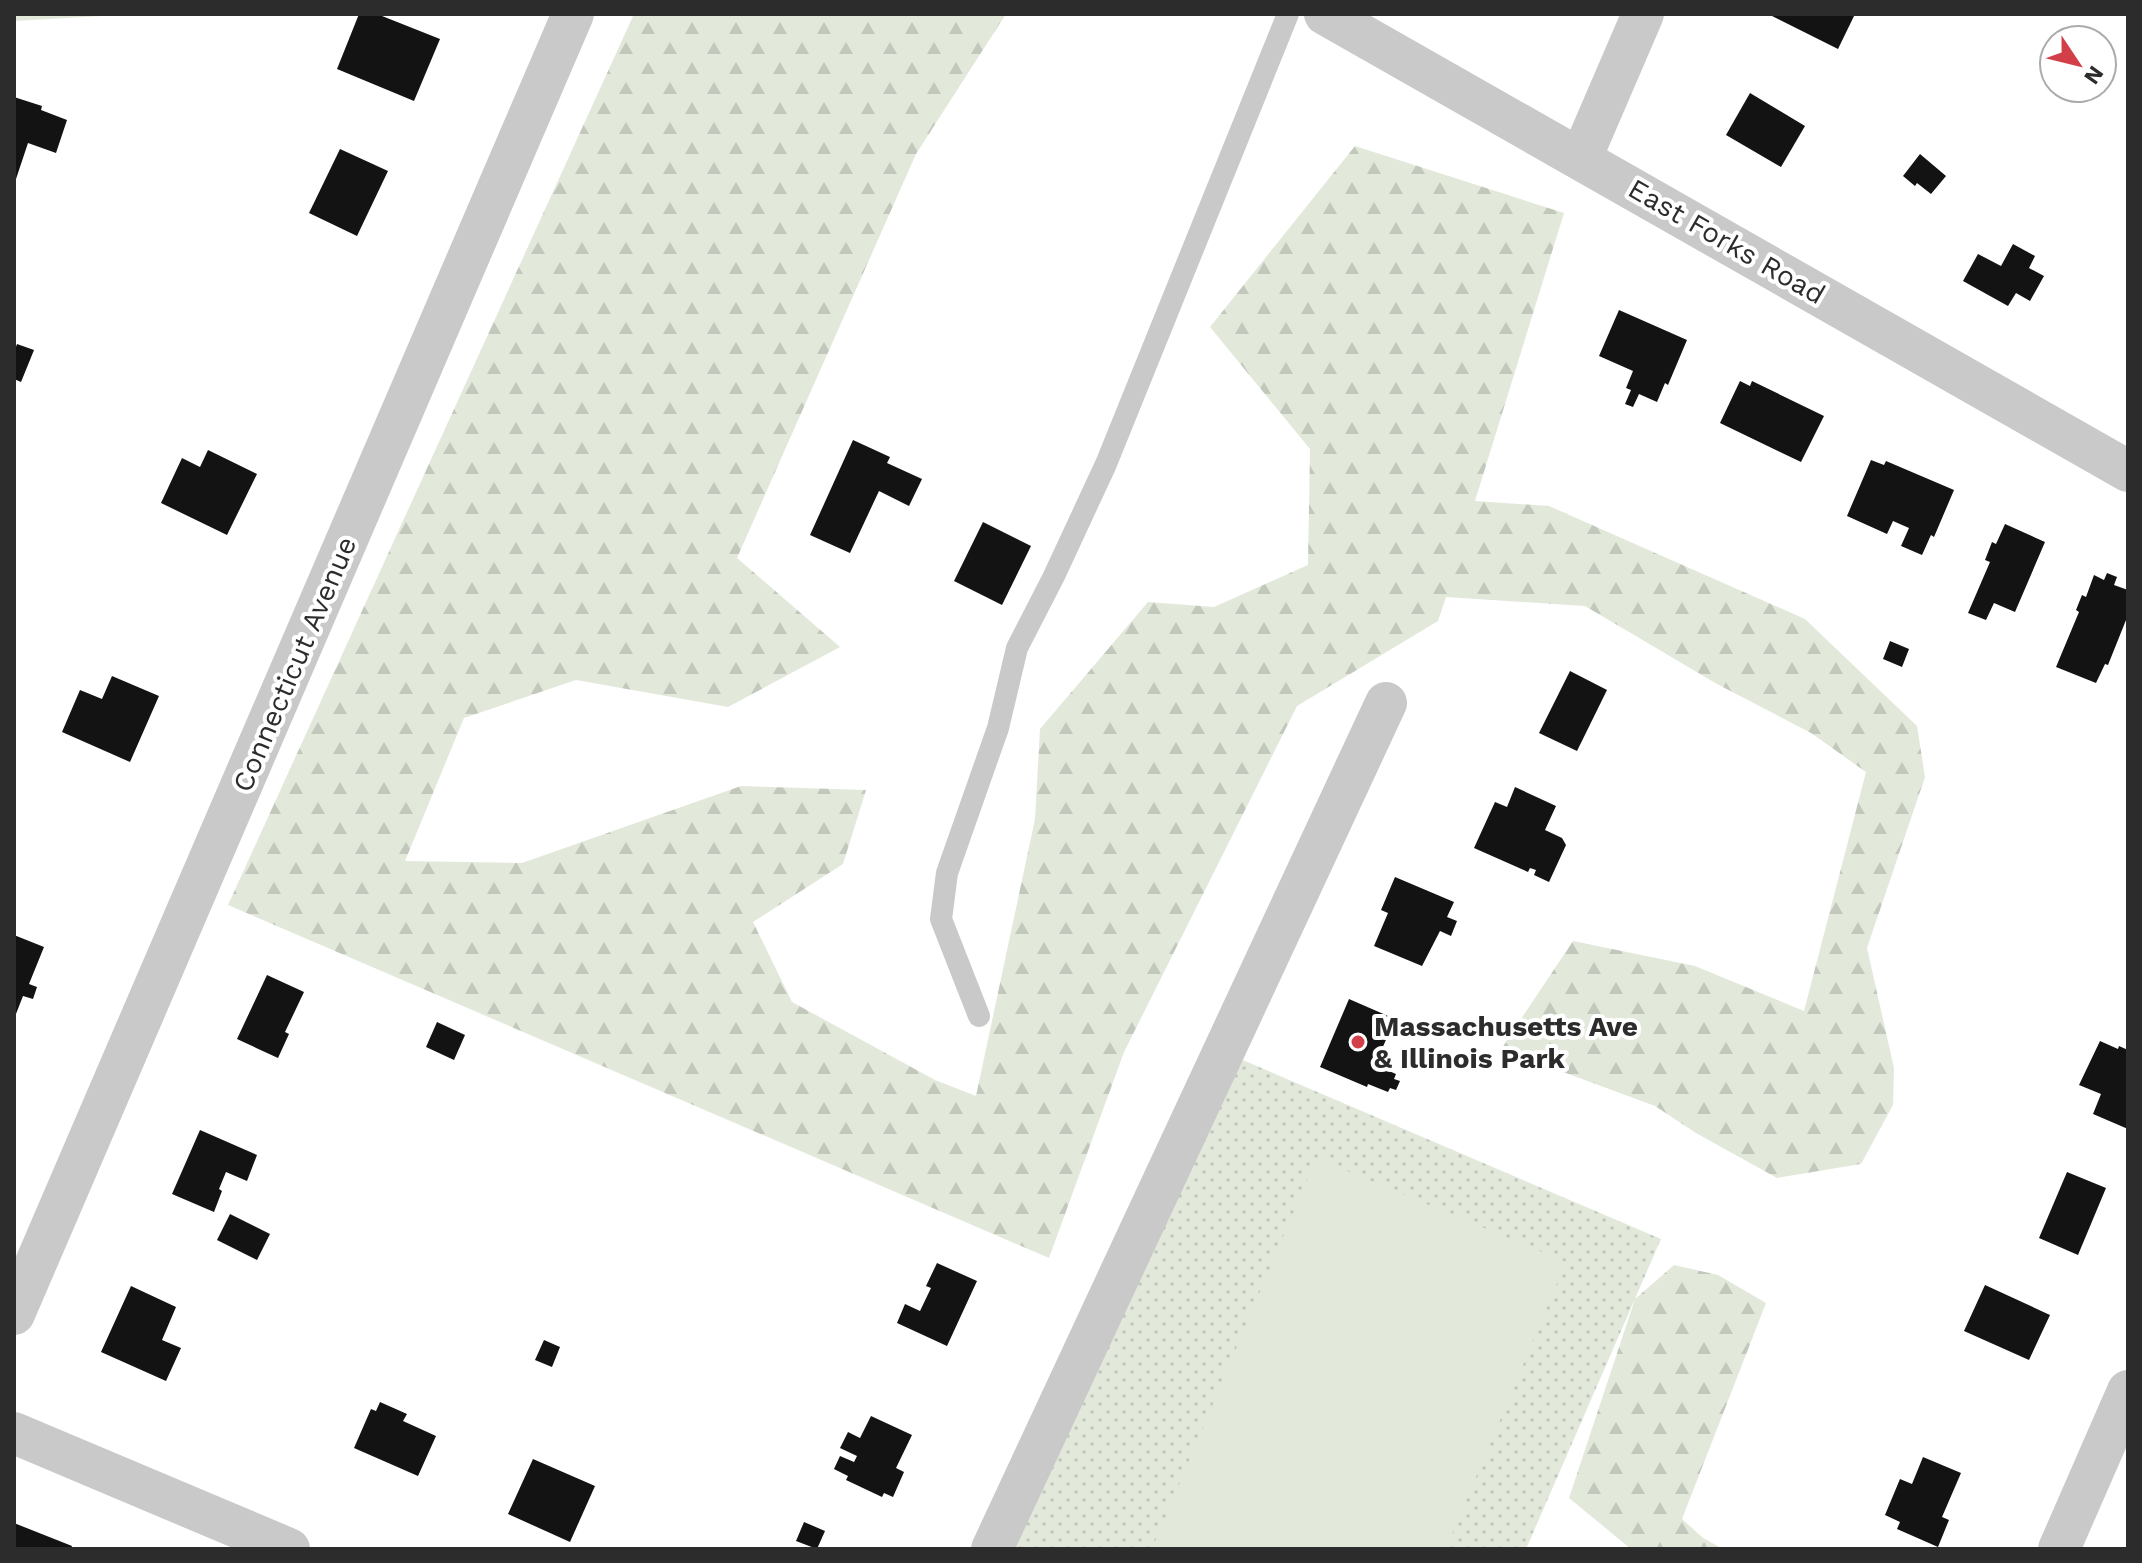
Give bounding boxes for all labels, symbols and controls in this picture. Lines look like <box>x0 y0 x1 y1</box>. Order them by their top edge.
north arrow <box>2038 24 2118 104</box>
text: N <box>2079 61 2109 89</box>
street label: East Forks Road <box>1622 172 1831 311</box>
street label: Connecticut Avenue <box>226 532 363 797</box>
place label: Massachusetts Ave & Illinois Park <box>1374 1010 1638 1075</box>
marker: Massachusetts Ave & Illinois Park <box>1349 1033 1367 1051</box>

